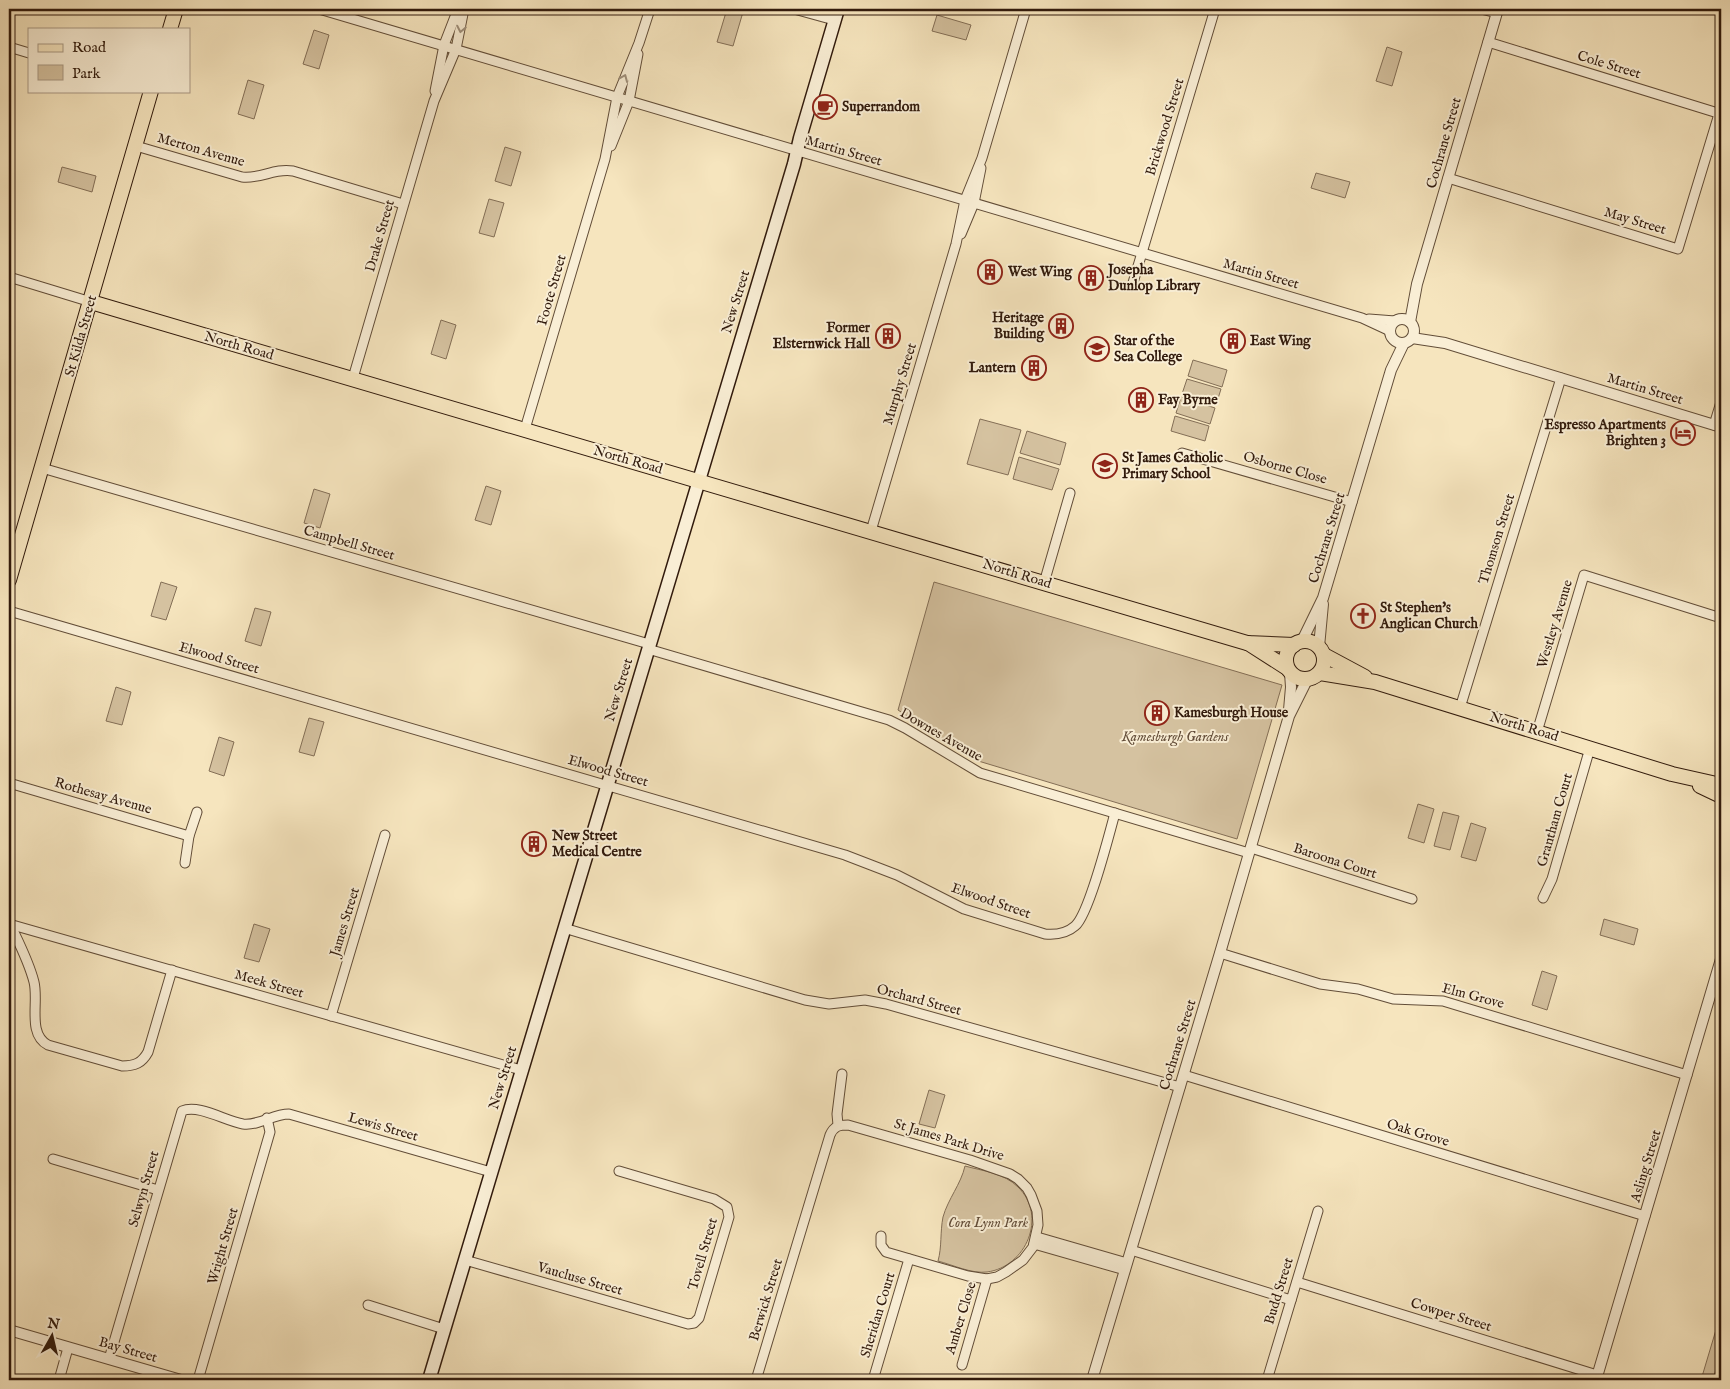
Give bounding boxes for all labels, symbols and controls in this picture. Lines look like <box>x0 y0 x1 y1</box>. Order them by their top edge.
one-way arrow <box>456 24 466 33</box>
legend <box>28 28 190 92</box>
text: Road <box>72 38 107 57</box>
street label: Cole Street <box>1575 47 1643 83</box>
text: Park <box>72 64 102 83</box>
one-way arrow <box>618 74 628 83</box>
street label: Brickwood Street <box>1142 76 1188 178</box>
cafe icon: Superrandom <box>812 94 838 120</box>
street label: Cochrane Street <box>1422 95 1466 191</box>
place label: Superrandom <box>842 98 920 116</box>
street label: Merton Avenue <box>155 129 247 171</box>
street label: Martin Street <box>804 132 884 170</box>
street label: Drake Street <box>361 198 399 274</box>
street label: May Street <box>1602 203 1668 239</box>
street label: Foote Street <box>533 252 571 328</box>
street label: Martin Street <box>1221 255 1301 293</box>
building icon: West Wing <box>977 259 1003 285</box>
place label: Josepha Dunlop Library <box>1106 261 1201 295</box>
place label: West Wing <box>1007 263 1073 281</box>
building icon: Josepha Dunlop Library <box>1078 265 1104 291</box>
street label: New Street <box>718 268 754 336</box>
street label: St Kilda Street <box>61 293 101 379</box>
place label: Heritage Building <box>992 309 1045 343</box>
building icon: Heritage Building <box>1048 313 1074 339</box>
place label: Former Elsternwick Hall <box>773 319 871 353</box>
building icon: Former Elsternwick Hall <box>875 323 901 349</box>
street label: North Road <box>202 328 276 365</box>
building icon: East Wing <box>1220 328 1246 354</box>
place label: Star of the Sea College <box>1114 332 1183 366</box>
place label: East Wing <box>1250 332 1312 350</box>
school or university icon: Star of the Sea College <box>1084 336 1110 362</box>
street label: Murphy Street <box>879 341 921 427</box>
building icon: Lantern <box>1021 355 1047 381</box>
place label: Lantern <box>969 359 1017 377</box>
street label: Martin Street <box>1605 369 1685 409</box>
building icon: Fay Byrne <box>1128 387 1154 413</box>
place label: Fay Byrne <box>1158 391 1218 409</box>
place label: Espresso Apartments Brighten 3 <box>1544 416 1666 450</box>
hotel icon: Espresso Apartments Brighten 3 <box>1670 420 1696 446</box>
street label: North Road <box>591 442 665 479</box>
street label: Osborne Close <box>1241 447 1329 489</box>
place label: St James Catholic Primary School <box>1122 449 1223 483</box>
school or university icon: St James Catholic Primary School <box>1092 453 1118 479</box>
street label: Cochrane Street <box>1305 490 1349 586</box>
street label: Thomson Street <box>1475 491 1519 586</box>
street label: Campbell Street <box>301 521 397 565</box>
street label: North Road <box>980 555 1054 593</box>
street label: Westley Avenue <box>1533 577 1577 670</box>
place label: St Stephen's Anglican Church <box>1379 599 1478 633</box>
church icon: St Stephen's Anglican Church <box>1350 603 1376 629</box>
street label: Elwood Street <box>177 638 261 678</box>
street label: New Street <box>601 656 637 724</box>
building icon: Kamesburgh House <box>1144 700 1170 726</box>
street label: Downes Avenue <box>896 704 986 766</box>
place label: Kamesburgh House <box>1174 704 1289 722</box>
street label: North Road <box>1487 708 1561 746</box>
park label: Kamesburgh Gardens <box>1121 728 1229 747</box>
street label: Elwood Street <box>566 751 650 791</box>
street label: Grantham Court <box>1533 771 1577 869</box>
street label: Rothesay Avenue <box>52 774 154 819</box>
place label: New Street Medical Centre <box>551 827 642 861</box>
building icon: New Street Medical Centre <box>521 831 547 857</box>
street label: Baroona Court <box>1291 839 1379 883</box>
street label: Elwood Street <box>949 879 1033 923</box>
street label: James Street <box>325 885 364 961</box>
street label: Meek Street <box>232 966 306 1003</box>
street label: Elm Grove <box>1440 979 1507 1013</box>
street label: Orchard Street <box>875 980 963 1020</box>
street label: Cochrane Street <box>1156 997 1200 1093</box>
street label: New Street <box>485 1044 521 1112</box>
street label: Lewis Street <box>346 1108 420 1146</box>
street label: St James Park Drive <box>892 1115 1007 1165</box>
street label: Oak Grove <box>1385 1115 1452 1151</box>
street label: Asling Street <box>1626 1127 1666 1205</box>
street label: Selwyn Street <box>125 1149 164 1229</box>
street label: Wright Street <box>203 1205 243 1287</box>
park label: Cora Lynn Park <box>948 1214 1028 1232</box>
street label: Tovell Street <box>684 1216 722 1292</box>
street label: Budd Street <box>1260 1255 1298 1327</box>
street label: Berwick Street <box>745 1257 787 1343</box>
street label: Vaucluse Street <box>534 1258 625 1300</box>
street label: Sheridan Court <box>856 1270 900 1360</box>
street label: Amber Close <box>941 1279 981 1357</box>
street label: Cowper Street <box>1408 1294 1494 1336</box>
north arrow <box>28 1312 78 1362</box>
text: N <box>45 1314 61 1334</box>
street label: Bay Street <box>97 1333 159 1367</box>

